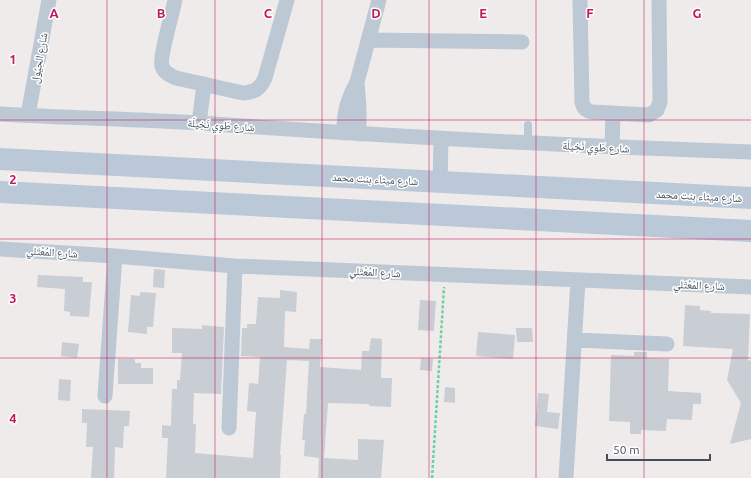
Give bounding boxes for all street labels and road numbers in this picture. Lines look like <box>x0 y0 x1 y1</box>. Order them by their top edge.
street label: شارع الحِيُول <box>29 32 50 85</box>
street label: شارع طَوِي نَخِيلَة <box>187 117 255 136</box>
street label: شارع طَوِي نَخِيلَة <box>562 139 630 158</box>
street label: شارع ميثاء بنت محمد <box>332 171 418 188</box>
street label: شارع ميثاء بنت محمد <box>656 188 742 205</box>
street label: شارع المُعْتَلي <box>26 244 78 263</box>
street label: شارع المُعْتَلي <box>349 265 401 282</box>
street label: شارع المُعْتَلي <box>673 278 725 295</box>

